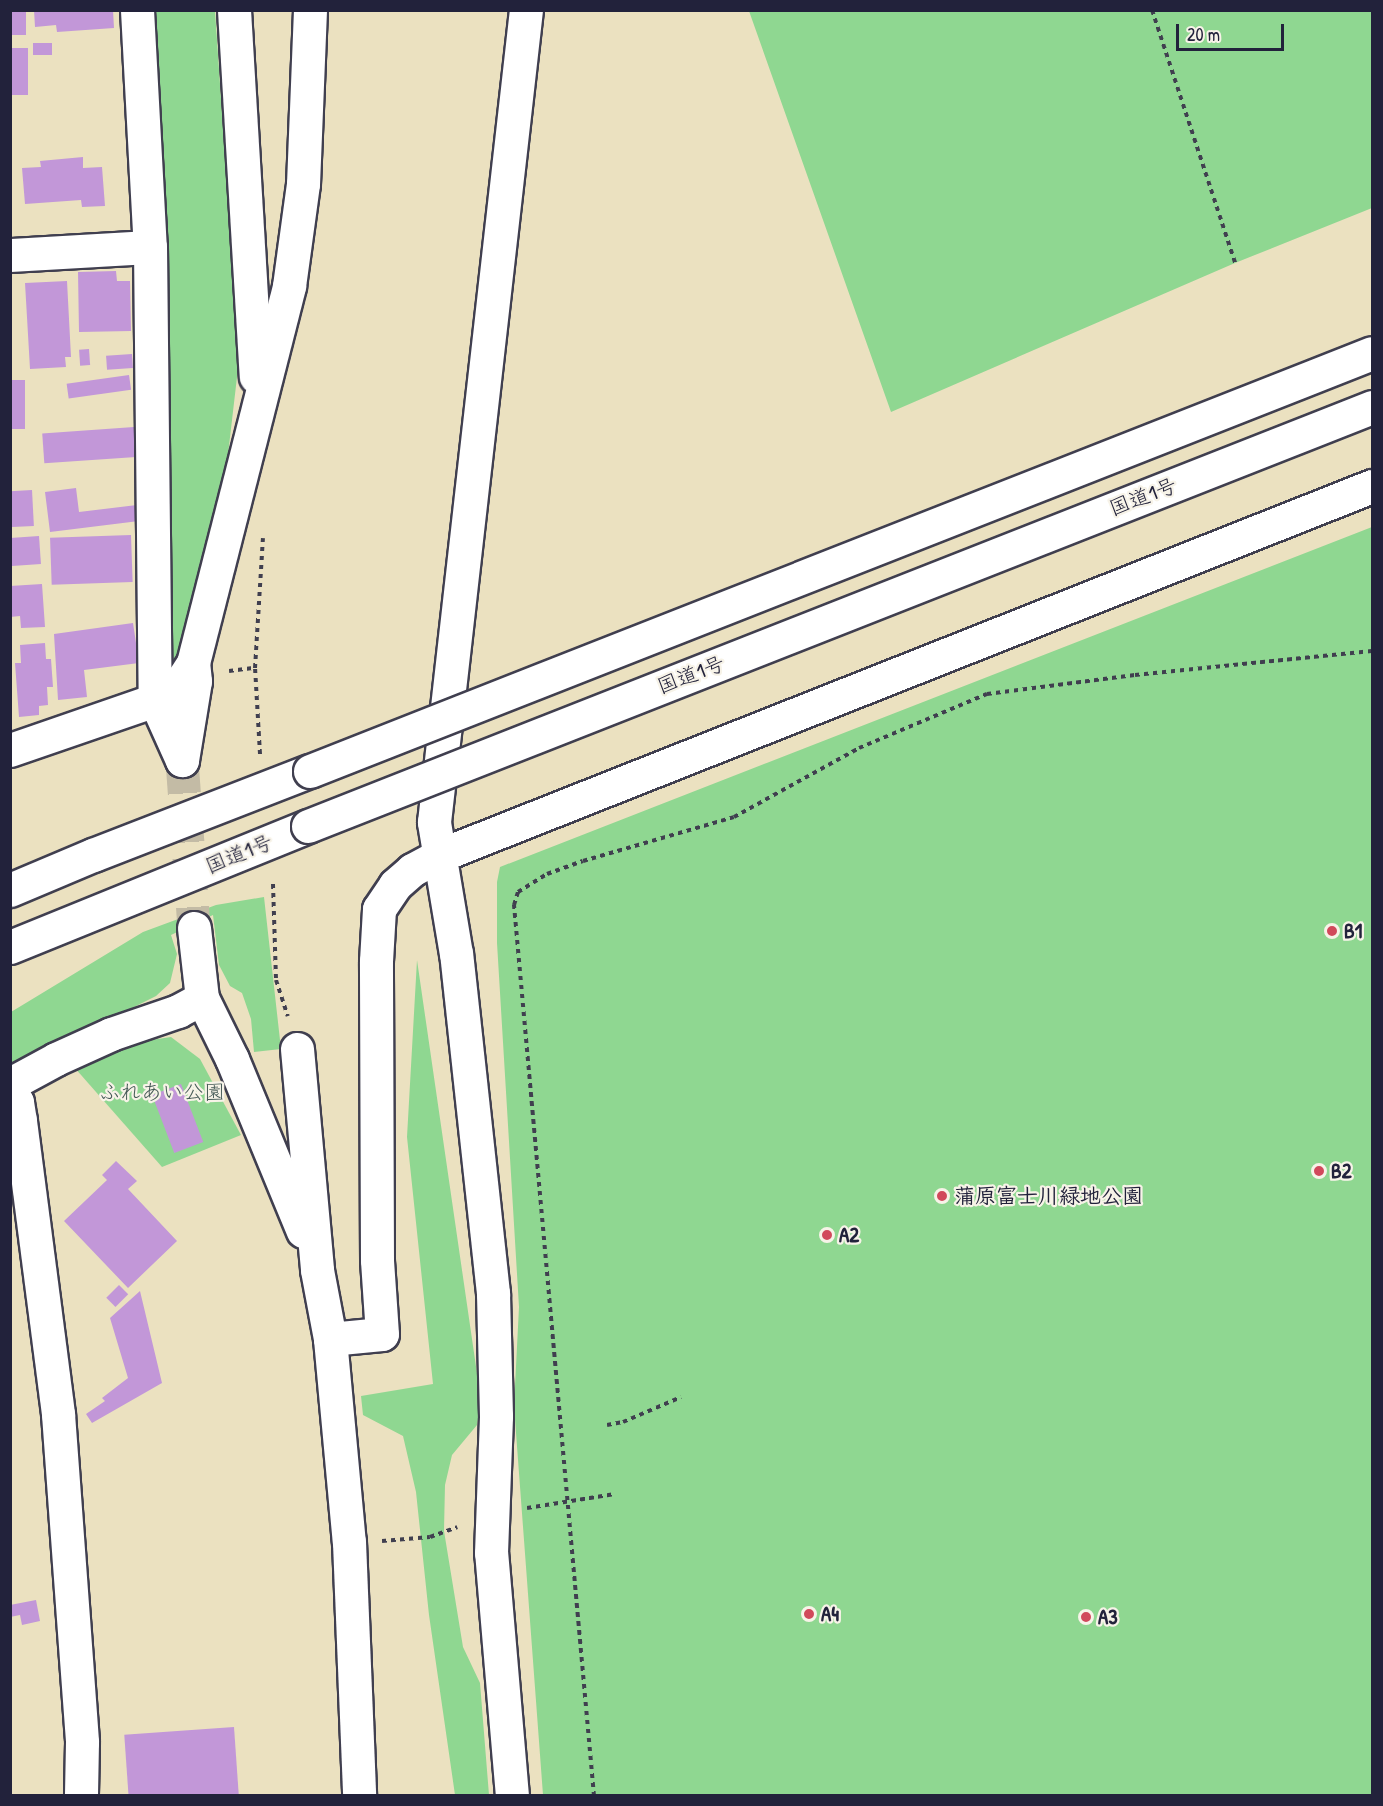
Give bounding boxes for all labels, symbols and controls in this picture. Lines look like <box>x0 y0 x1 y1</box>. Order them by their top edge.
scale bar <box>1179 12 1287 50</box>
text: 20 m <box>1187 22 1220 47</box>
street label: 国道1号 <box>1106 473 1180 521</box>
street label: 国道1号 <box>654 651 728 699</box>
street label: 国道1号 <box>202 829 276 879</box>
place label: B1 <box>1344 918 1362 944</box>
marker: B1 <box>1325 924 1339 938</box>
park label: ふれあい公園 <box>99 1079 225 1105</box>
place label: B2 <box>1331 1158 1351 1184</box>
marker: B2 <box>1312 1164 1326 1178</box>
place label: 蒲原富士川緑地公園 <box>954 1183 1143 1209</box>
marker: 蒲原富士川緑地公園 <box>935 1189 949 1203</box>
place label: A2 <box>839 1222 859 1248</box>
marker: A2 <box>820 1228 834 1242</box>
place label: A4 <box>821 1601 839 1627</box>
place label: A3 <box>1098 1604 1118 1630</box>
marker: A4 <box>802 1607 816 1621</box>
marker: A3 <box>1079 1610 1093 1624</box>

